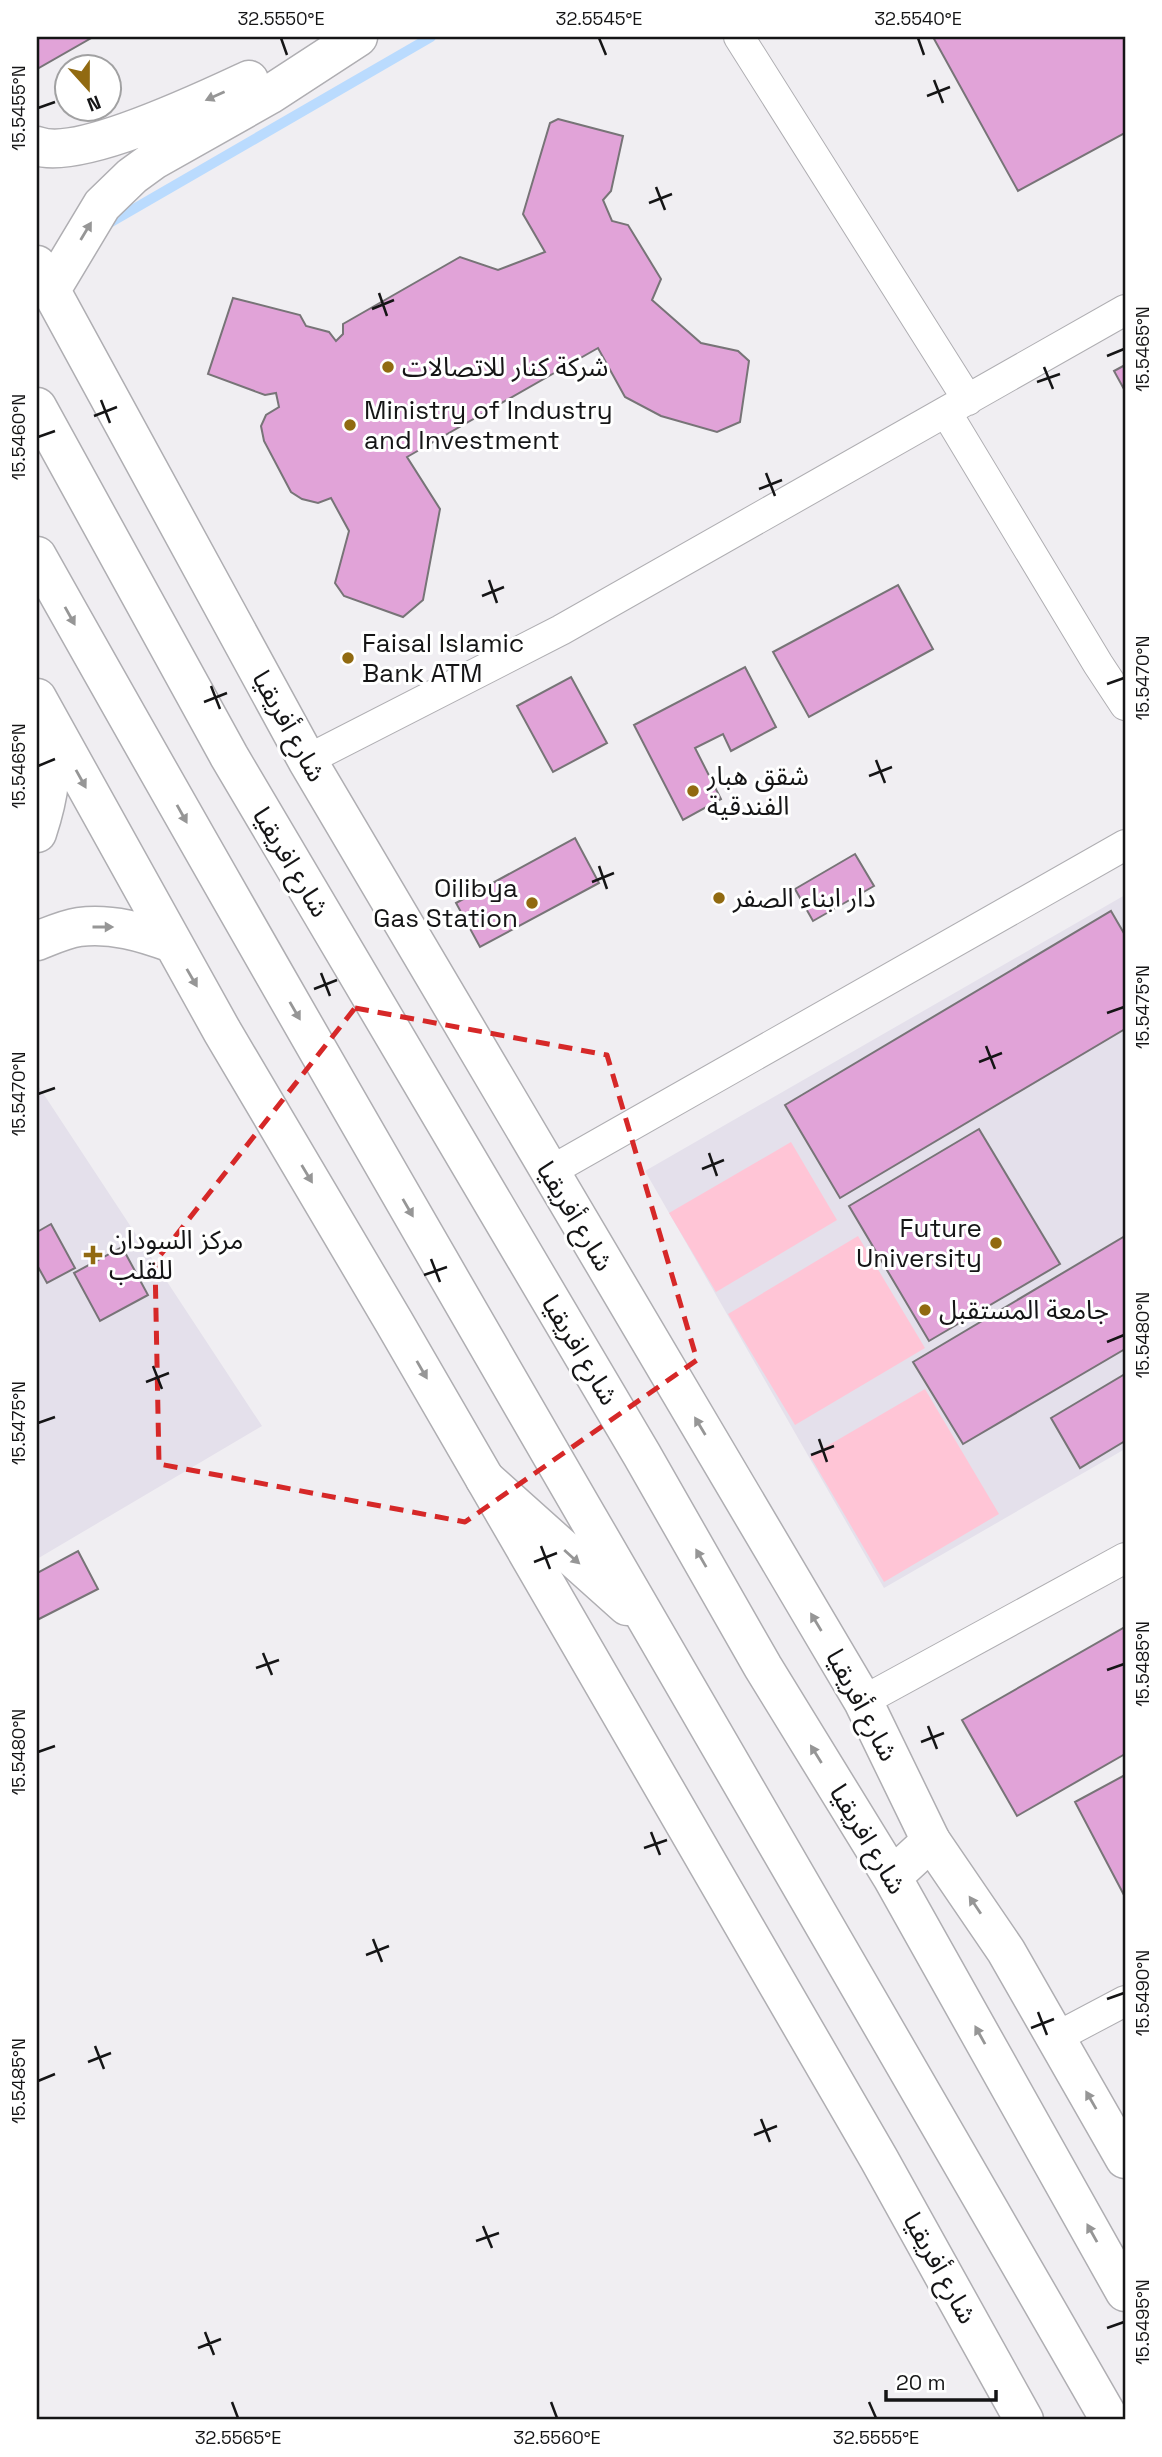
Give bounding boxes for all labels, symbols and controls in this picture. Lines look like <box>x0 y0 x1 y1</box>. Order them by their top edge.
text: 32.5550°E <box>237 7 325 30</box>
text: 32.5545°E <box>556 7 642 30</box>
text: 32.5540°E <box>874 7 962 30</box>
north arrow <box>52 52 122 122</box>
text: 15.5455°N <box>7 65 30 151</box>
text: N <box>83 89 104 117</box>
one-way arrow <box>204 91 225 102</box>
one-way arrow <box>80 222 93 241</box>
text: 15.5465°N <box>1131 306 1154 392</box>
place label: شركة كنار للاتصالات <box>402 350 608 384</box>
marker: شركة كنار للاتصالات <box>380 359 396 375</box>
place label: Ministry of Industry and Investment <box>364 393 613 457</box>
text: 15.5460°N <box>7 394 30 480</box>
marker: Ministry of Industry and Investment <box>342 417 358 433</box>
one-way arrow <box>64 606 76 625</box>
place label: Faisal Islamic Bank ATM <box>362 626 524 690</box>
text: 15.5470°N <box>1131 636 1154 720</box>
marker: Faisal Islamic Bank ATM <box>340 650 356 666</box>
street label: شارع أفريقيا <box>243 664 334 789</box>
text: 15.5465°N <box>7 723 30 809</box>
place label: شقق هبار الفندقية <box>706 759 809 823</box>
one-way arrow <box>76 769 87 789</box>
marker: شقق هبار الفندقية <box>685 783 701 799</box>
street label: شارع افريقيا <box>243 801 337 924</box>
one-way arrow <box>176 804 188 823</box>
place label: Oilibya Gas Station <box>373 871 518 935</box>
place label: دار ابناء الصفر <box>732 881 876 915</box>
marker: دار ابناء الصفر <box>711 890 727 906</box>
marker: Oilibya Gas Station <box>524 895 540 911</box>
one-way arrow <box>92 921 114 933</box>
text: 15.5475°N <box>1131 965 1154 1049</box>
one-way arrow <box>186 968 198 988</box>
one-way arrow <box>289 1002 301 1021</box>
text: 15.5470°N <box>7 1052 30 1136</box>
street label: شارع أفريقيا <box>527 1155 621 1278</box>
one-way arrow <box>301 1165 313 1184</box>
one-way arrow <box>402 1199 414 1218</box>
place label: Future University <box>856 1211 982 1275</box>
place label: مركز السودان للقلب <box>109 1223 243 1287</box>
marker: Future University <box>988 1235 1004 1251</box>
marker: مركز السودان للقلب <box>83 1245 103 1265</box>
street label: شارع افريقيا <box>532 1289 626 1412</box>
text: 15.5480°N <box>1131 1292 1154 1378</box>
place label: جامعة المستقبل <box>939 1293 1109 1327</box>
marker: جامعة المستقبل <box>917 1302 933 1318</box>
one-way arrow <box>416 1361 428 1380</box>
text: 15.5475°N <box>7 1381 30 1465</box>
one-way arrow <box>694 1416 706 1435</box>
one-way arrow <box>695 1548 707 1567</box>
one-way arrow <box>564 1549 581 1565</box>
one-way arrow <box>810 1612 822 1631</box>
text: 15.5485°N <box>1131 1621 1154 1707</box>
street label: شارع أفريقيا <box>816 1643 906 1768</box>
text: 15.5480°N <box>7 1709 30 1795</box>
one-way arrow <box>810 1744 822 1763</box>
street label: شارع افريقيا <box>820 1778 914 1901</box>
one-way arrow <box>968 1896 982 1914</box>
text: 15.5490°N <box>1131 1950 1154 2036</box>
one-way arrow <box>974 2025 986 2045</box>
text: 15.5485°N <box>7 2038 30 2124</box>
one-way arrow <box>1085 2091 1097 2110</box>
street label: شارع أفريقيا <box>894 2206 985 2331</box>
one-way arrow <box>1086 2223 1098 2243</box>
text: 15.5495°N <box>1131 2279 1154 2365</box>
scale bar <box>886 2359 996 2403</box>
text: 20 m <box>896 2369 946 2396</box>
text: 32.5565°E <box>195 2426 281 2449</box>
text: 32.5560°E <box>513 2426 601 2449</box>
text: 32.5555°E <box>833 2426 919 2449</box>

